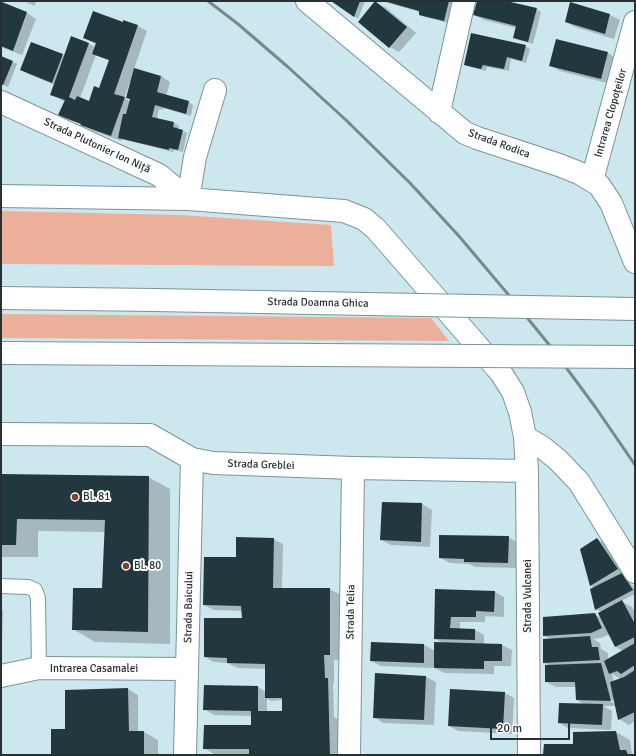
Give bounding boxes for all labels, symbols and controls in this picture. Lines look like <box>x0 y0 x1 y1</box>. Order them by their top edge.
street label: Intrarea Clopoțeilor <box>592 67 630 159</box>
street label: Strada Plutonier Ion Niță <box>42 115 152 177</box>
street label: Strada Rodica <box>466 127 532 161</box>
street label: Strada Doamna Ghica <box>267 296 369 310</box>
street label: Strada Greblei <box>227 457 295 473</box>
place label: Bl. 81 <box>83 490 110 504</box>
marker: Bl. 81 <box>70 492 80 502</box>
place label: Bl. 80 <box>134 559 161 573</box>
street label: Strada Vulcanei <box>521 559 535 633</box>
marker: Bl. 80 <box>121 561 131 571</box>
street label: Strada Baicului <box>182 571 196 643</box>
street label: Strada Telia <box>344 584 358 640</box>
street label: Intrarea Casamalei <box>50 662 138 676</box>
scale bar <box>492 714 572 740</box>
text: 20 m <box>497 721 522 736</box>

